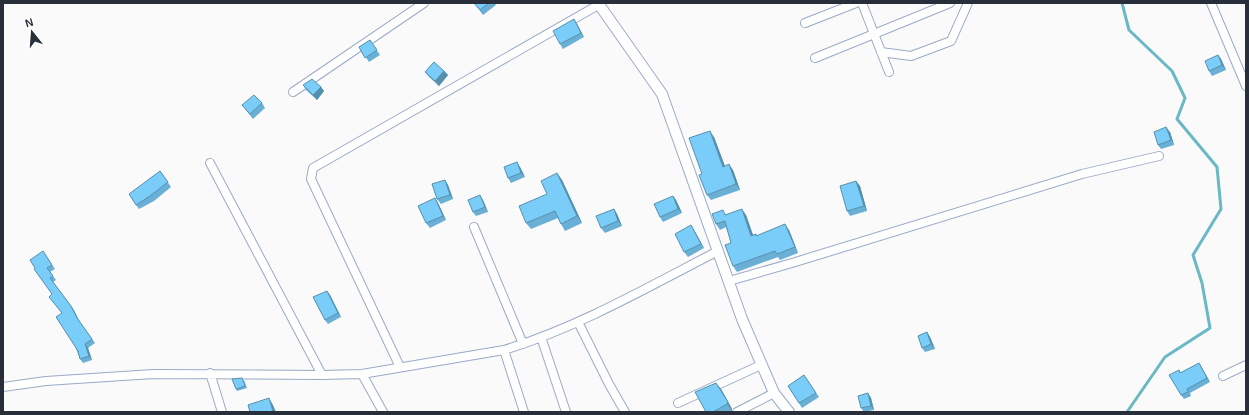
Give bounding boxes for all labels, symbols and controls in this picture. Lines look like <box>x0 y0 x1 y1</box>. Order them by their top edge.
north arrow <box>12 12 52 52</box>
text: N <box>24 16 35 29</box>

